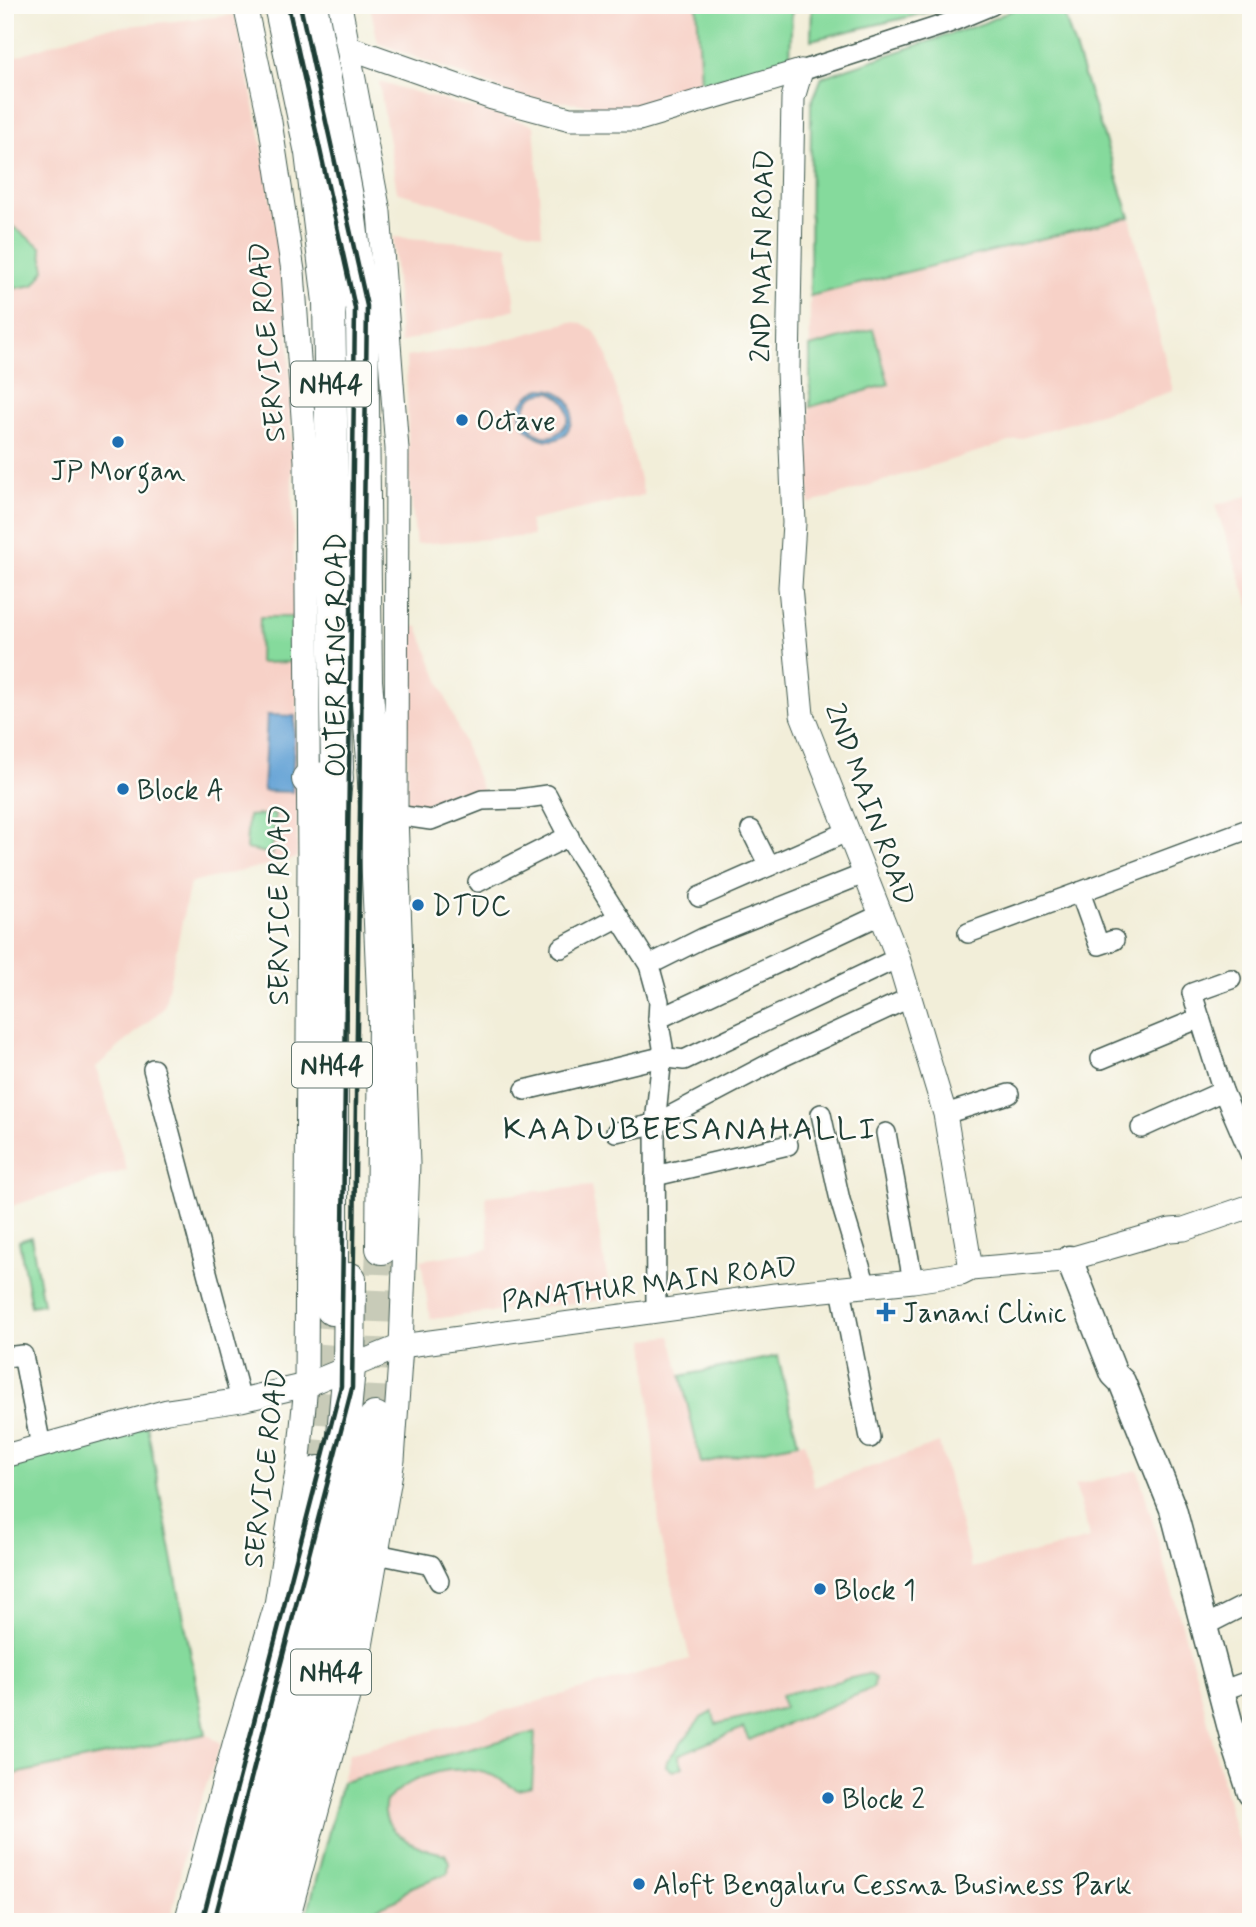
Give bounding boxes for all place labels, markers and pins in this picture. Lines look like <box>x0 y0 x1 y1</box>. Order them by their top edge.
place label: Octave <box>476 404 556 441</box>
marker: Octave <box>454 412 470 428</box>
marker: JP Morgan <box>110 434 126 450</box>
place label: JP Morgan <box>50 454 186 494</box>
place label: Block A <box>137 773 224 810</box>
marker: Block A <box>115 781 131 797</box>
place label: DTDC <box>432 889 511 926</box>
marker: DTDC <box>410 897 426 913</box>
place label: Janani Clinic <box>902 1296 1067 1333</box>
marker: Janani Clinic <box>876 1302 896 1322</box>
place label: Block 1 <box>834 1573 916 1610</box>
marker: Block 1 <box>812 1581 828 1597</box>
place label: Block 2 <box>842 1782 925 1819</box>
marker: Block 2 <box>820 1790 836 1806</box>
place label: Aloft Bengaluru Cessna Business Park <box>653 1868 1132 1907</box>
marker: Aloft Bengaluru Cessna Business Park <box>631 1876 647 1892</box>

